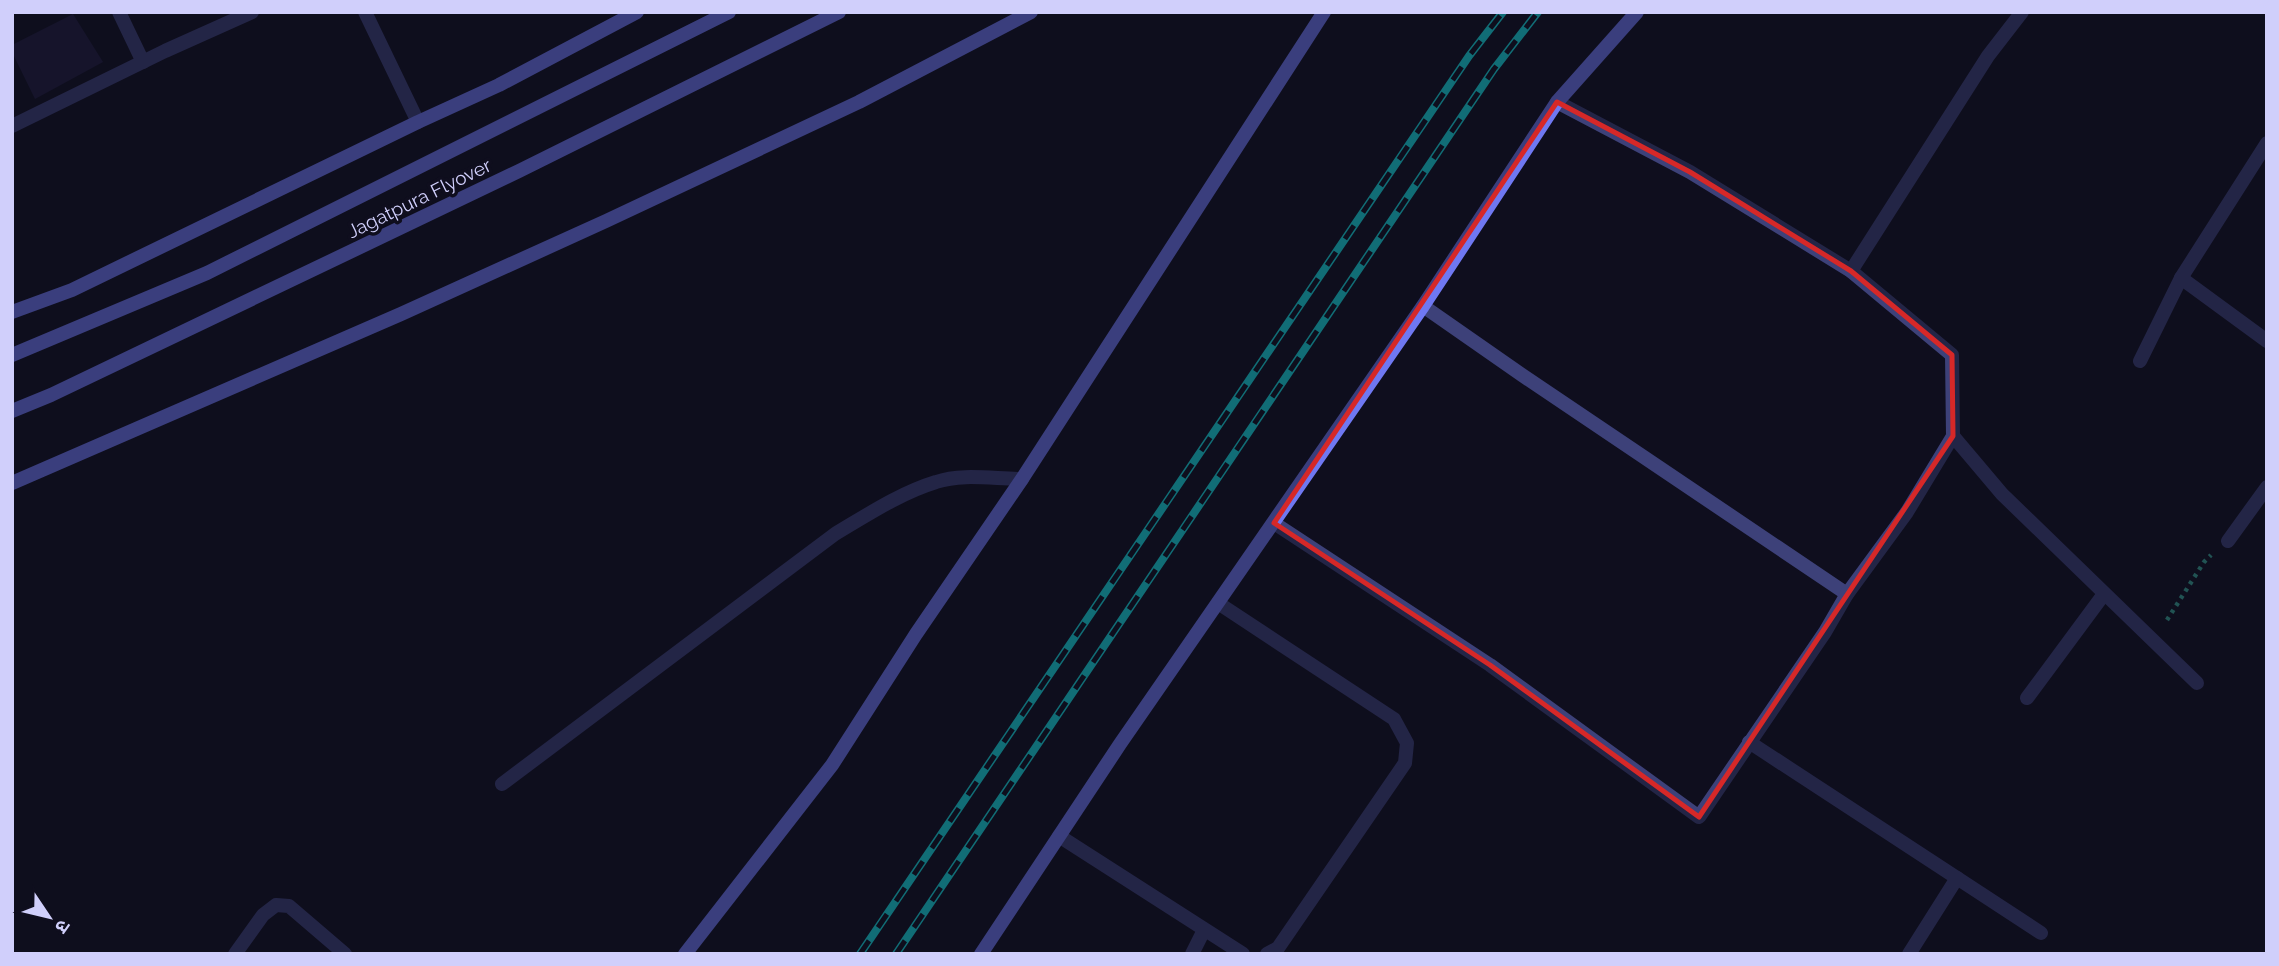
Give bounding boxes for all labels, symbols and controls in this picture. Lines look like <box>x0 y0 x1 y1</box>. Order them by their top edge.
street label: Jagatpura Flyover <box>344 154 495 242</box>
north arrow <box>14 882 84 952</box>
text: उ <box>50 916 75 938</box>

